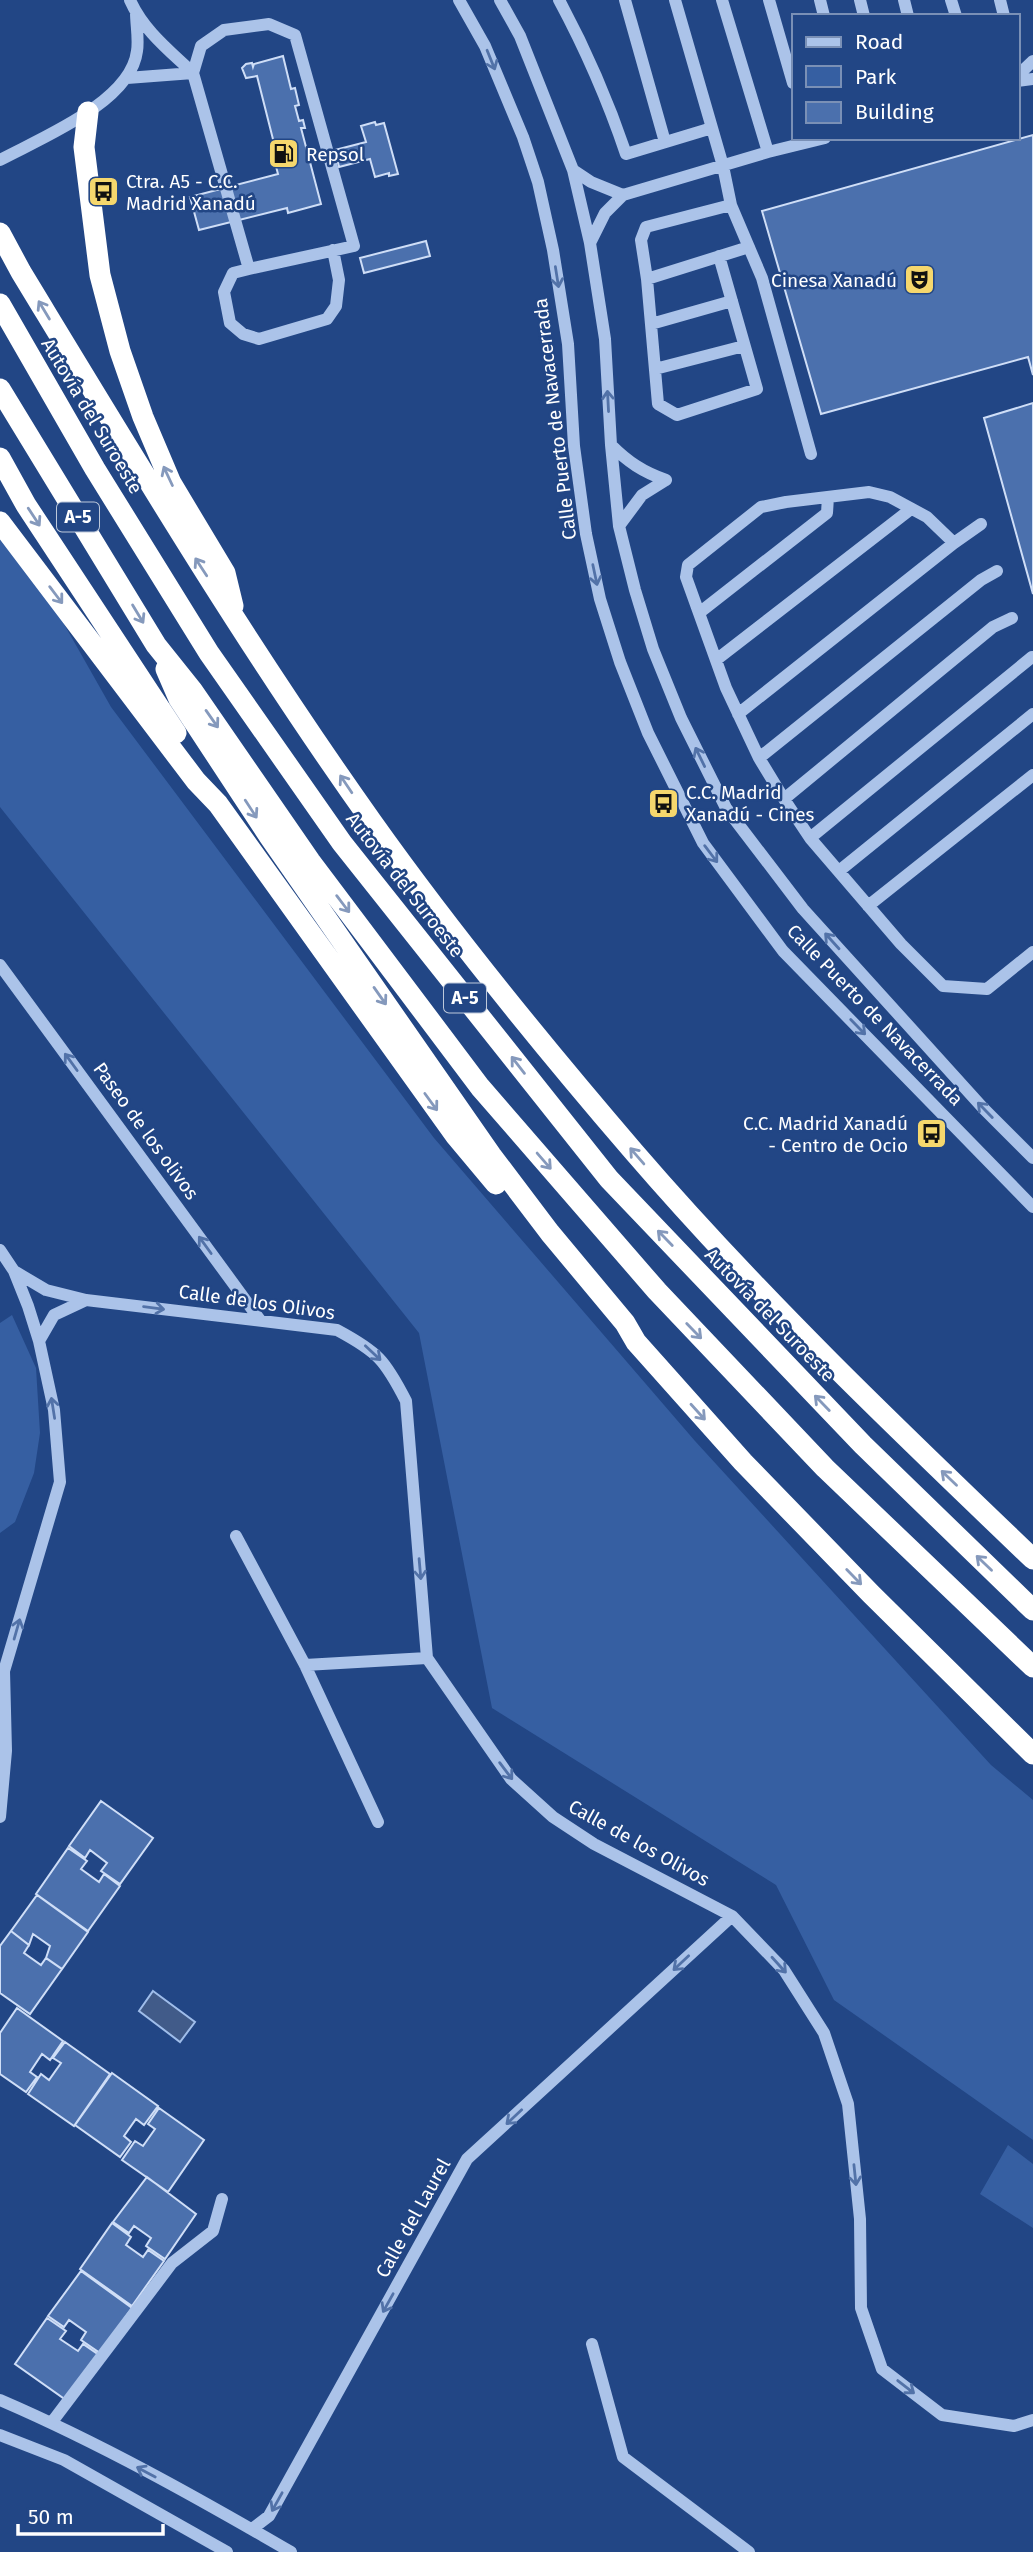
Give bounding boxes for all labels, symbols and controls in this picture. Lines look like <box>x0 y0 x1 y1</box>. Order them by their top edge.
legend <box>792 14 1019 140</box>
text: Road <box>855 29 903 55</box>
one-way arrow <box>485 49 498 70</box>
text: Park <box>855 64 897 90</box>
text: Building <box>855 99 934 125</box>
fuel station icon: Repsol <box>266 137 300 171</box>
place label: Repsol <box>306 143 365 166</box>
place label: Ctra. A5 - C.C. Madrid Xanadú <box>126 170 256 215</box>
bus stop icon: Ctra. A5 - C.C. Madrid Xanadú <box>86 175 120 209</box>
theatre icon: Cinesa Xanadú <box>903 263 937 297</box>
one-way arrow <box>551 265 564 288</box>
place label: Cinesa Xanadú <box>771 269 897 292</box>
street label: Calle Puerto de Navacerrada <box>529 297 581 541</box>
one-way arrow <box>37 301 51 321</box>
street label: Autovía del Suroeste <box>36 334 148 498</box>
one-way arrow <box>602 390 615 413</box>
one-way arrow <box>161 466 174 487</box>
road number: A-5 <box>57 503 99 532</box>
one-way arrow <box>27 507 41 527</box>
one-way arrow <box>194 558 208 578</box>
one-way arrow <box>588 563 602 586</box>
one-way arrow <box>49 586 64 604</box>
one-way arrow <box>131 604 145 624</box>
one-way arrow <box>205 709 219 728</box>
one-way arrow <box>693 747 707 768</box>
one-way arrow <box>339 775 353 794</box>
place label: C.C. Madrid Xanadú - Cines <box>686 781 815 826</box>
bus stop icon: C.C. Madrid Xanadú - Cines <box>646 786 680 820</box>
one-way arrow <box>244 799 258 818</box>
street label: Autovía del Suroeste <box>341 808 469 962</box>
one-way arrow <box>704 844 719 863</box>
one-way arrow <box>336 895 351 913</box>
street label: Calle Puerto de Navacerrada <box>782 920 968 1110</box>
one-way arrow <box>824 932 840 950</box>
road number: A-5 <box>444 984 486 1013</box>
one-way arrow <box>373 986 387 1005</box>
one-way arrow <box>850 1019 867 1036</box>
one-way arrow <box>64 1053 78 1072</box>
one-way arrow <box>511 1056 526 1074</box>
street label: Paseo de los olivos <box>88 1058 204 1204</box>
one-way arrow <box>423 1093 438 1112</box>
one-way arrow <box>977 1101 994 1118</box>
place label: C.C. Madrid Xanadú - Centro de Ocio <box>743 1112 908 1157</box>
bus stop icon: C.C. Madrid Xanadú - Centro de Ocio <box>914 1117 948 1151</box>
one-way arrow <box>629 1147 645 1165</box>
one-way arrow <box>536 1151 552 1169</box>
one-way arrow <box>657 1230 674 1247</box>
one-way arrow <box>198 1236 213 1255</box>
street label: Autovía del Suroeste <box>700 1243 840 1387</box>
street label: Calle de los Olivos <box>177 1280 337 1324</box>
one-way arrow <box>142 1301 165 1314</box>
one-way arrow <box>686 1322 703 1339</box>
one-way arrow <box>364 1344 382 1361</box>
one-way arrow <box>814 1395 831 1412</box>
one-way arrow <box>46 1397 59 1420</box>
one-way arrow <box>690 1402 706 1420</box>
one-way arrow <box>940 1469 957 1486</box>
one-way arrow <box>976 1554 993 1571</box>
one-way arrow <box>414 1557 427 1580</box>
one-way arrow <box>845 1568 862 1585</box>
one-way arrow <box>11 1618 24 1640</box>
one-way arrow <box>499 1761 513 1780</box>
street label: Calle de los Olivos <box>565 1795 714 1891</box>
one-way arrow <box>673 1954 690 1971</box>
one-way arrow <box>771 1956 787 1974</box>
one-way arrow <box>506 2108 523 2125</box>
street label: Calle del Laurel <box>371 2154 455 2282</box>
one-way arrow <box>849 2163 862 2185</box>
one-way arrow <box>381 2292 394 2313</box>
one-way arrow <box>896 2380 914 2395</box>
one-way arrow <box>136 2464 156 2478</box>
one-way arrow <box>270 2491 284 2511</box>
scale bar <box>18 2492 163 2536</box>
text: 50 m <box>28 2504 74 2530</box>

